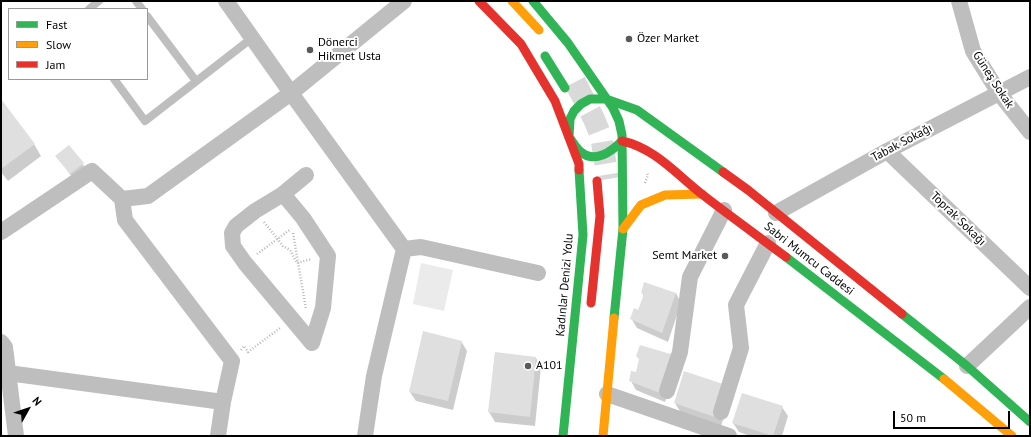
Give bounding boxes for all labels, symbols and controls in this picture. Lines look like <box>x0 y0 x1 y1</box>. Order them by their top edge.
legend <box>8 8 148 80</box>
text: Fast <box>46 17 67 32</box>
place label: Özer Market <box>637 32 699 46</box>
marker: Özer Market <box>624 34 634 44</box>
place label: Dönerci Hikmet Usta <box>318 36 381 64</box>
text: Slow <box>46 37 71 52</box>
marker: Dönerci Hikmet Usta <box>305 45 315 55</box>
street label: Güneş Sokak <box>969 49 1017 111</box>
text: Jam <box>46 57 65 72</box>
street label: Tabak Sokağı <box>869 121 935 165</box>
street label: Toprak Sokağı <box>927 189 989 249</box>
street label: Sabri Mumcu Caddesi <box>761 219 857 299</box>
street label: Kadınlar Denizi Yolu <box>553 233 577 337</box>
place label: Semt Market <box>652 249 717 263</box>
marker: Semt Market <box>720 251 730 261</box>
place label: A101 <box>536 359 563 373</box>
marker: A101 <box>523 361 533 371</box>
north arrow <box>8 389 48 429</box>
text: N <box>30 394 45 409</box>
scale bar <box>895 403 1012 429</box>
text: 50 m <box>900 410 926 425</box>

